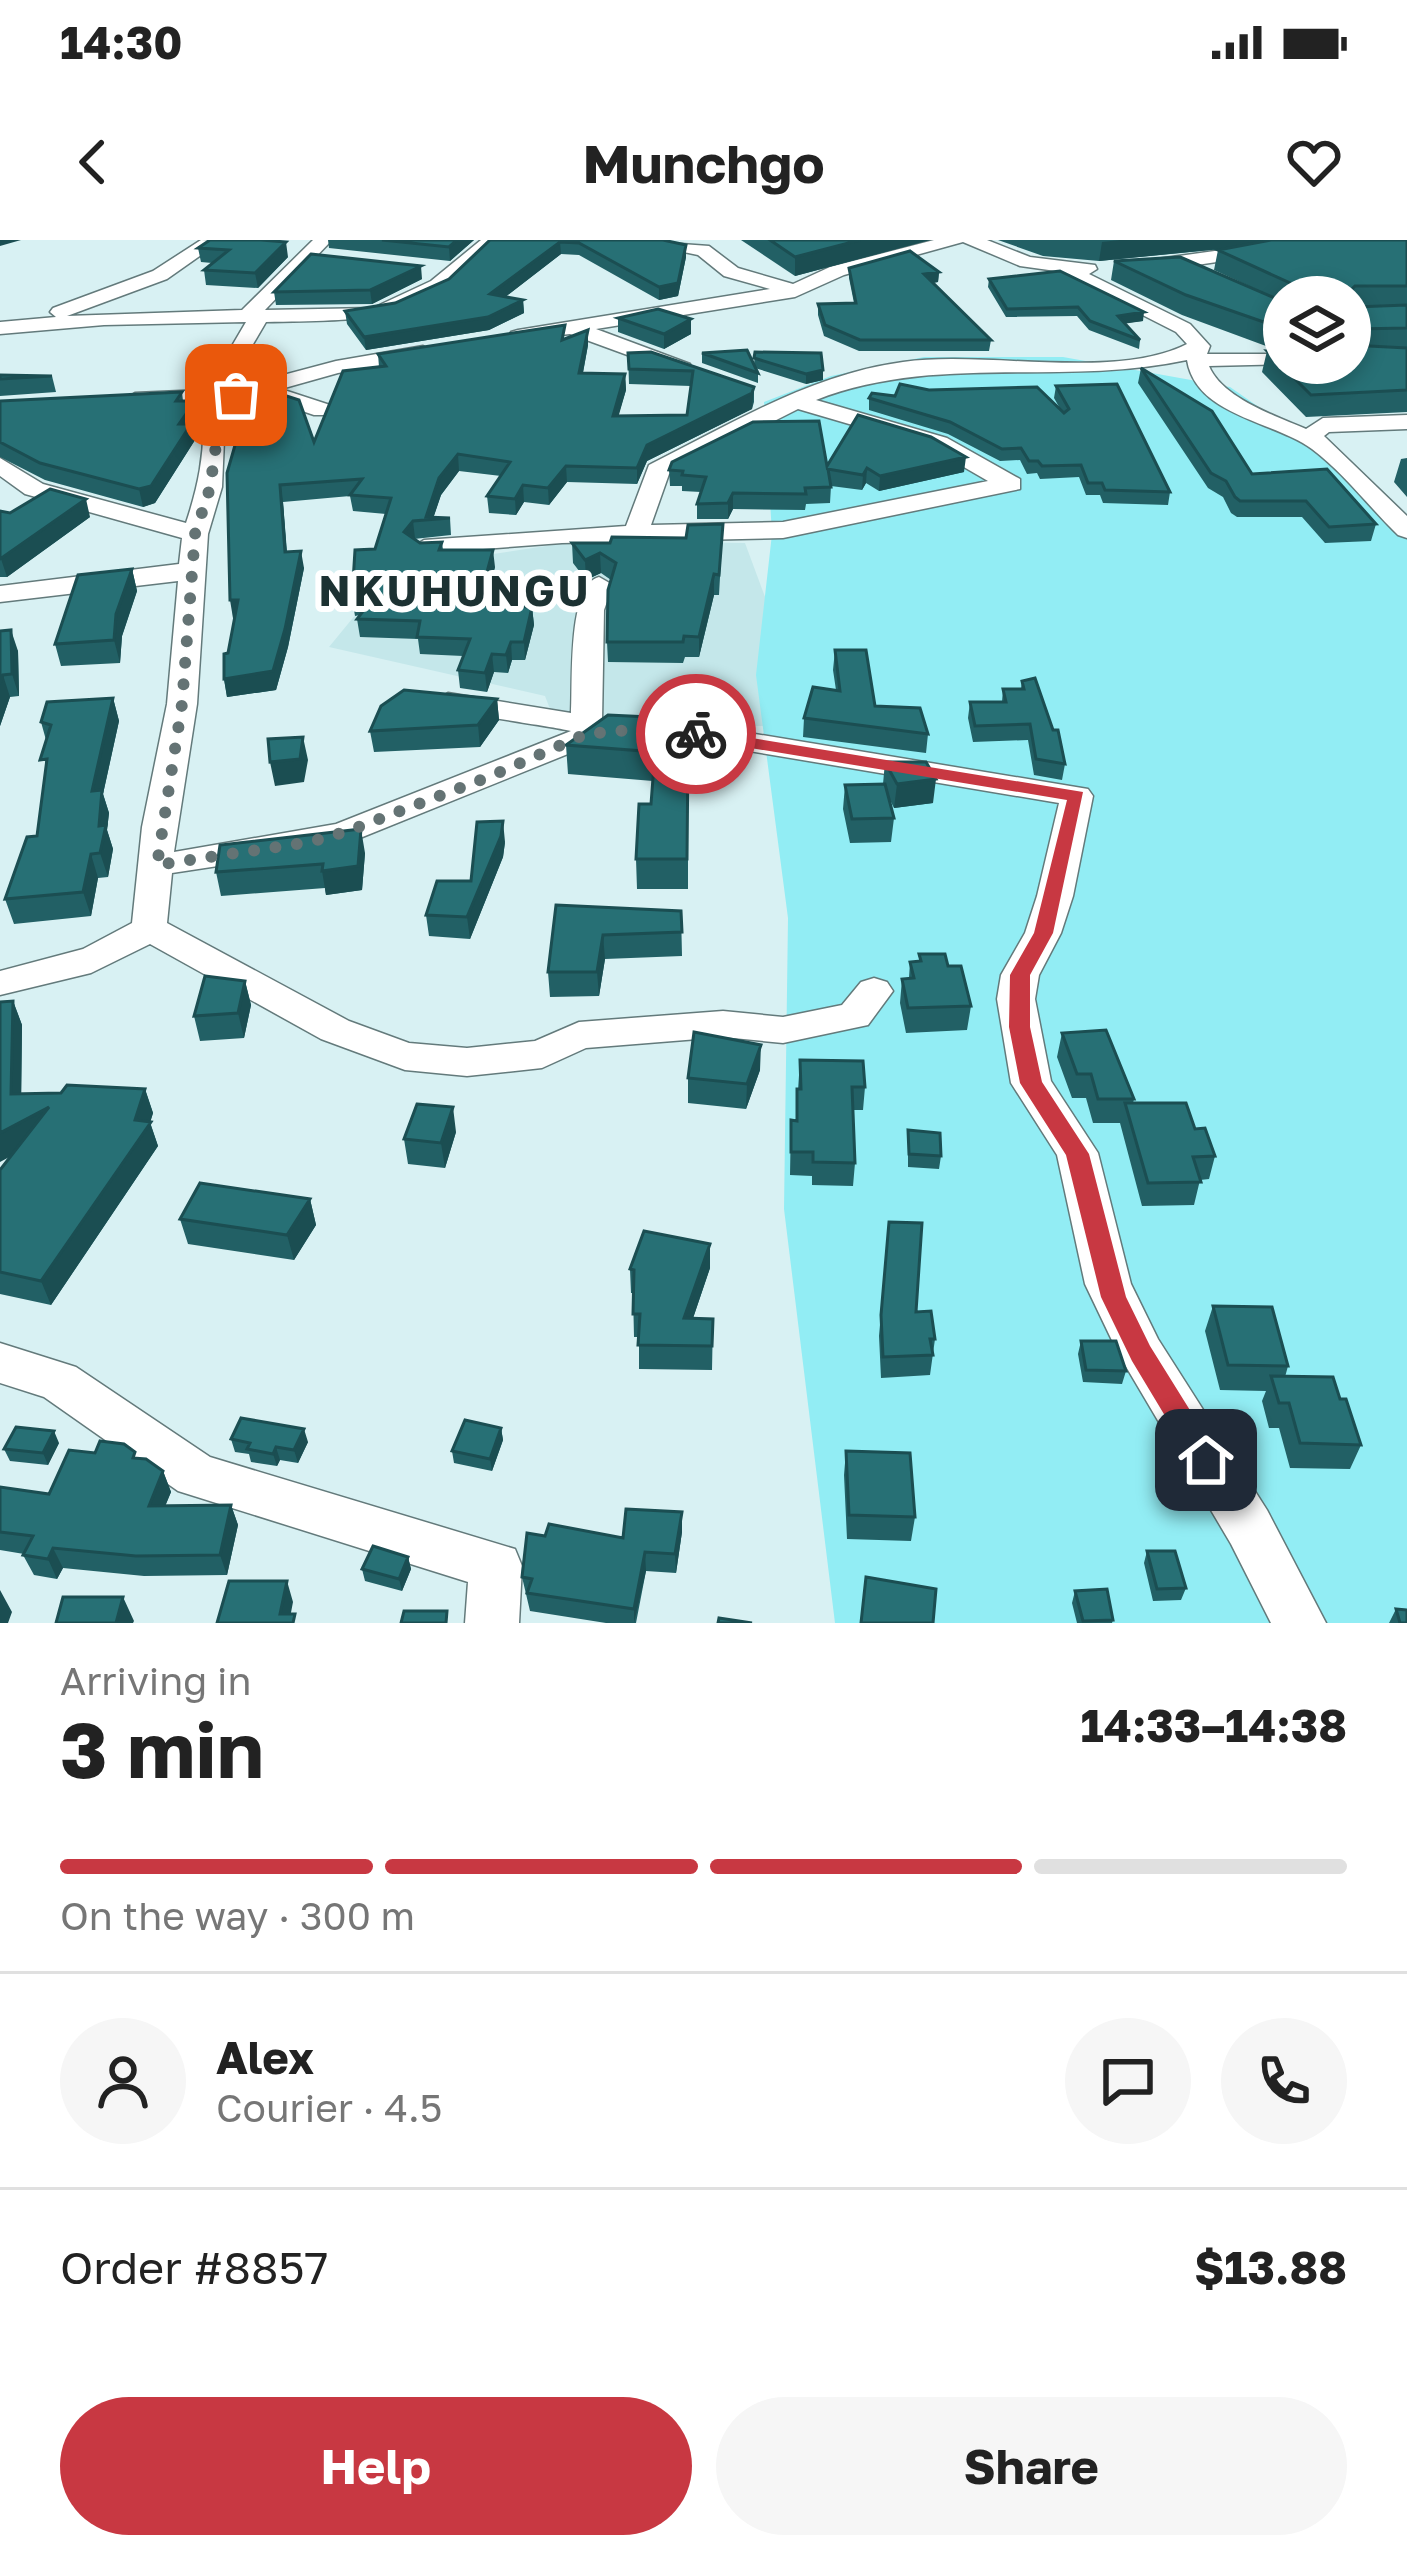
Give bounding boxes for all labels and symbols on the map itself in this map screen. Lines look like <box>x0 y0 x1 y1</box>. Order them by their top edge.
pin <box>185 344 287 446</box>
district label: NKUHUNGU <box>318 565 592 615</box>
courier <box>636 674 756 794</box>
pin <box>1155 1409 1257 1511</box>

